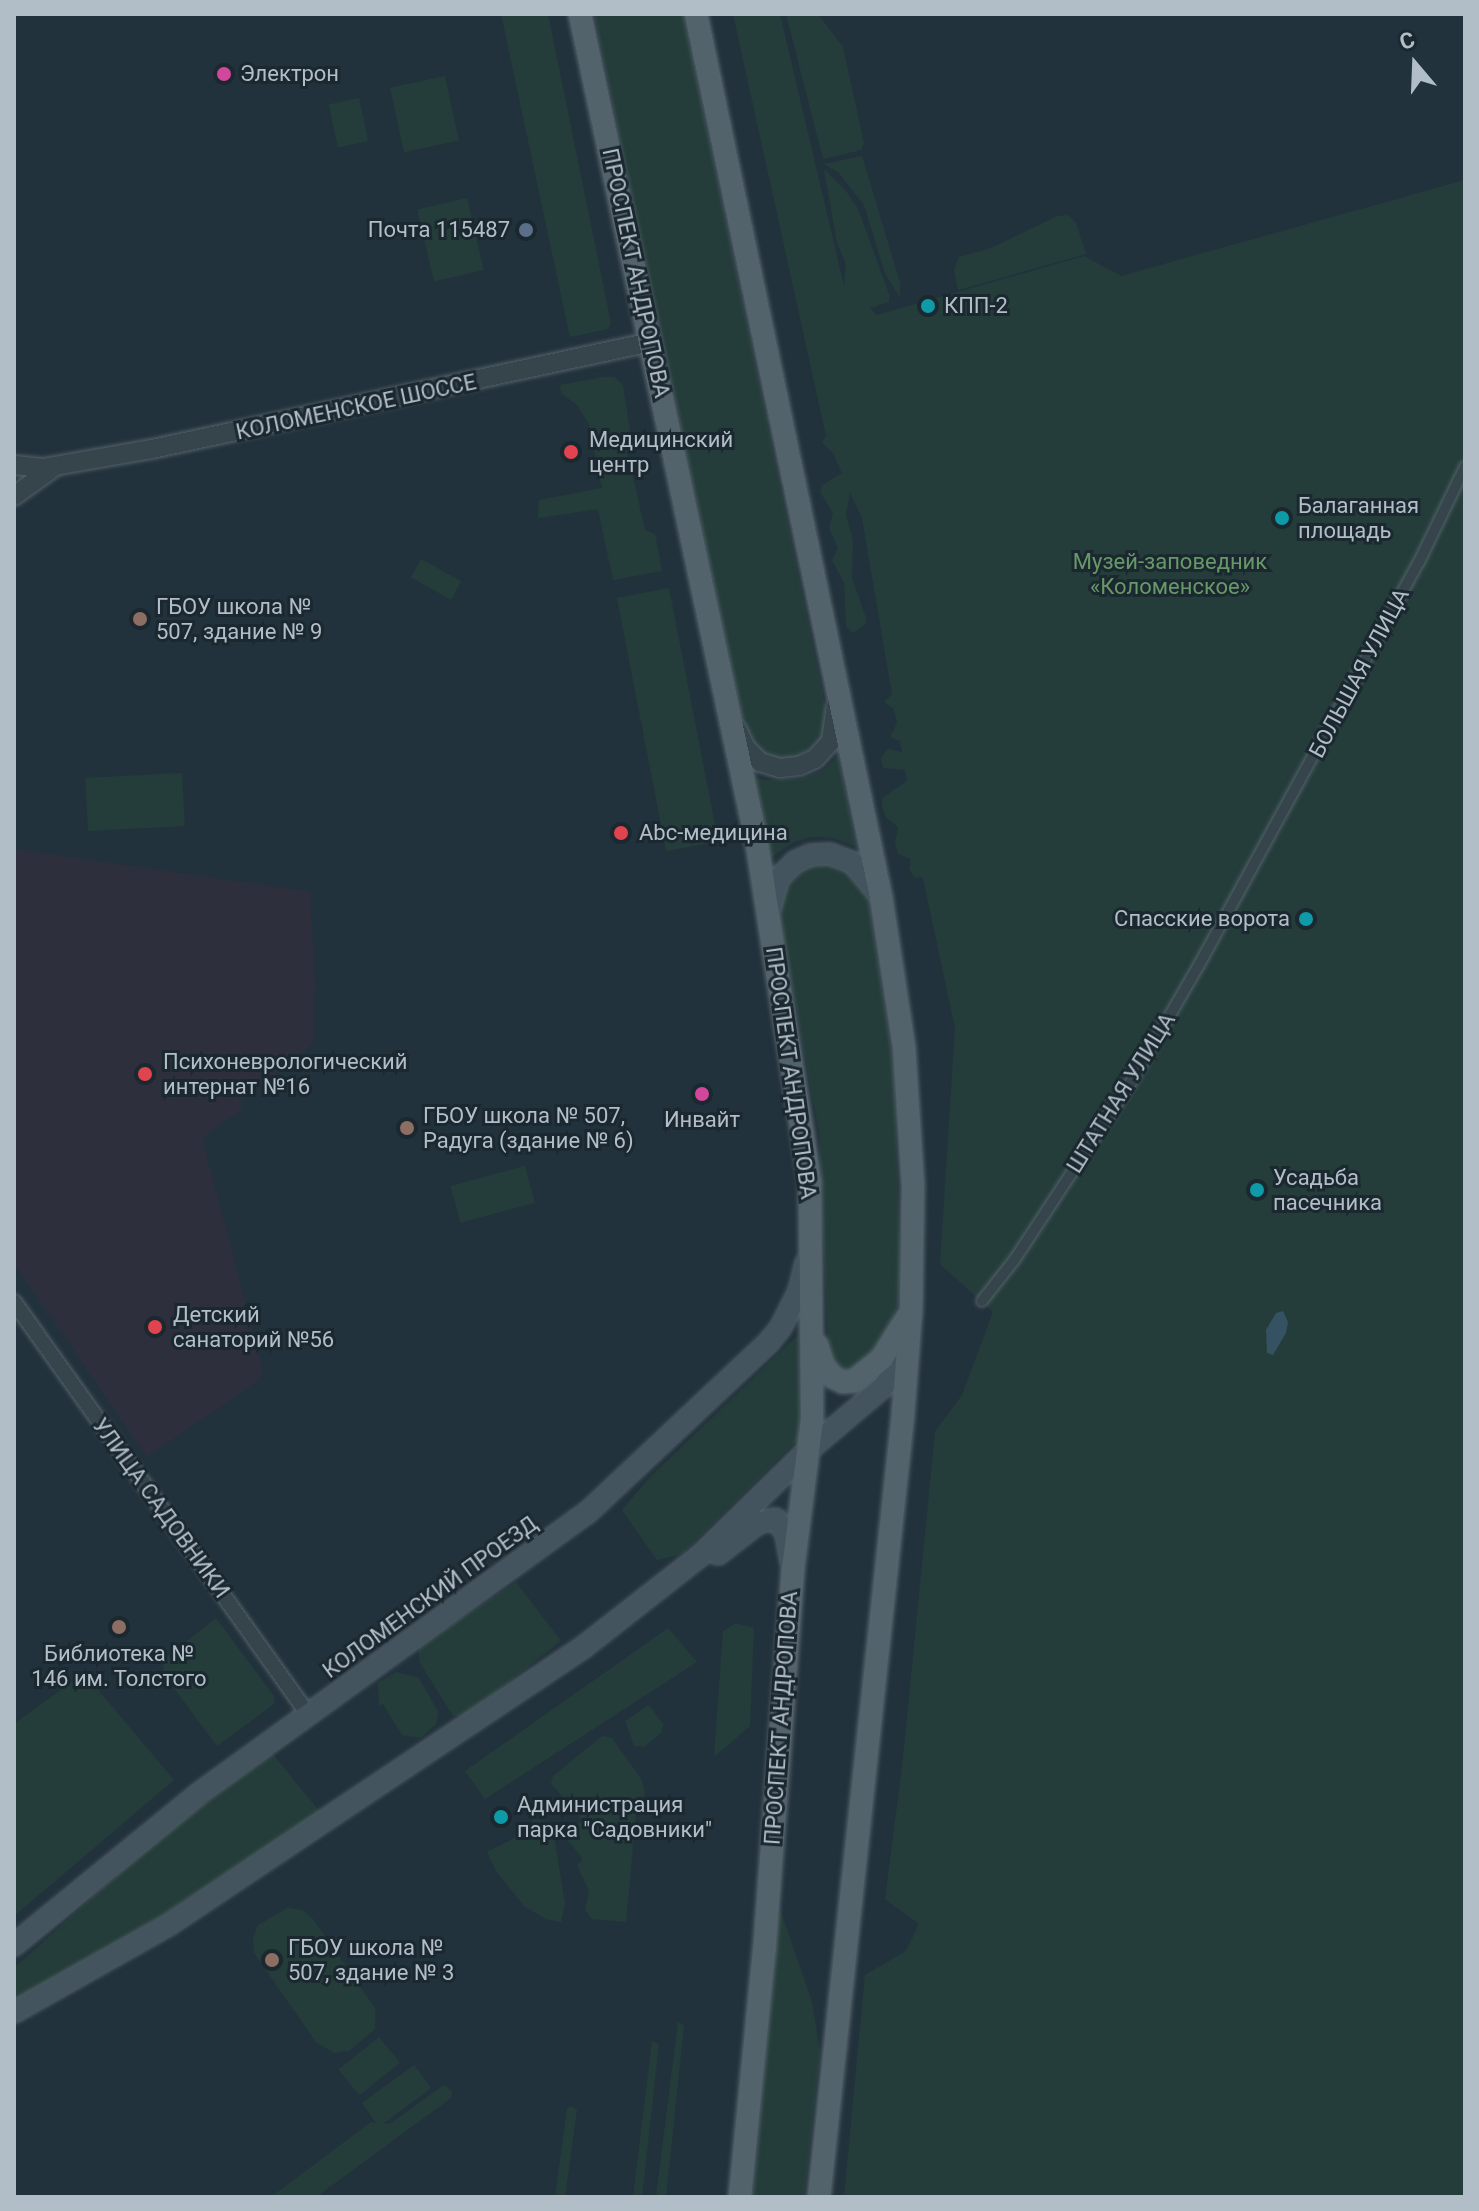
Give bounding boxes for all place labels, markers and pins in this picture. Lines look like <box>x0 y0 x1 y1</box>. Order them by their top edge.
place label: Электрон <box>240 61 339 87</box>
marker: Электрон <box>215 65 233 83</box>
place label: Почта 115487 <box>368 217 510 243</box>
marker: Почта 115487 <box>517 221 535 239</box>
place label: КПП-2 <box>944 293 1008 319</box>
marker: КПП-2 <box>919 297 937 315</box>
place label: Медицинский центр <box>589 426 733 478</box>
marker: Медицинский центр <box>560 441 582 463</box>
place label: Балаганная площадь <box>1298 492 1419 544</box>
marker: Балаганная площадь <box>1273 509 1291 527</box>
place label: ГБОУ школа № 507, здание № 9 <box>156 593 322 644</box>
marker: ГБОУ школа № 507, здание № 9 <box>131 610 149 628</box>
place label: Abc-медицина <box>639 820 788 846</box>
marker: Abc-медицина <box>610 822 632 844</box>
place label: Спасские ворота <box>1114 906 1290 932</box>
marker: Спасские ворота <box>1297 910 1315 928</box>
place label: Психоневрологический интернат №16 <box>163 1048 407 1100</box>
marker: Психоневрологический интернат №16 <box>134 1063 156 1085</box>
marker: Инвайт <box>693 1085 711 1103</box>
place label: ГБОУ школа № 507, Радуга (здание № 6) <box>423 1102 634 1154</box>
place label: Инвайт <box>664 1107 740 1133</box>
marker: ГБОУ школа № 507, Радуга (здание № 6) <box>398 1119 416 1137</box>
place label: Усадьба пасечника <box>1273 1164 1382 1216</box>
marker: Усадьба пасечника <box>1248 1181 1266 1199</box>
place label: Детский санаторий №56 <box>173 1301 334 1352</box>
marker: Детский санаторий №56 <box>144 1316 166 1338</box>
marker: Библиотека № 146 им. Толстого <box>110 1618 128 1636</box>
place label: Библиотека № 146 им. Толстого <box>31 1640 207 1692</box>
place label: Администрация парка "Садовники" <box>517 1791 712 1842</box>
marker: Администрация парка "Садовники" <box>492 1808 510 1826</box>
place label: ГБОУ школа № 507, здание № 3 <box>288 1934 454 1986</box>
marker: ГБОУ школа № 507, здание № 3 <box>263 1951 281 1969</box>

